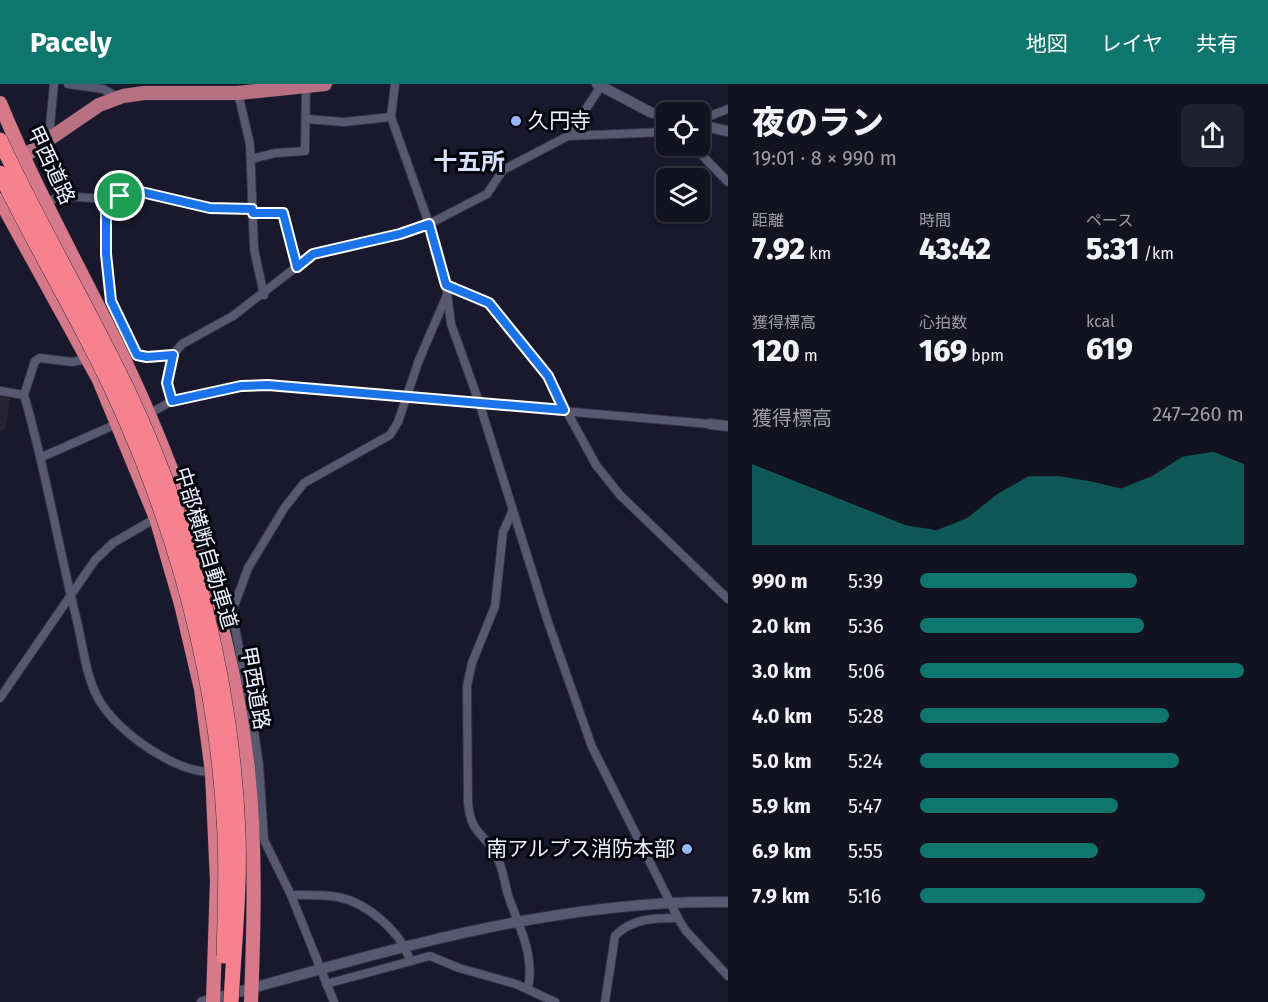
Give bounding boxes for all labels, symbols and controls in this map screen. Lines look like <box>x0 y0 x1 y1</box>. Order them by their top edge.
text: Pacely <box>30 26 112 59</box>
text: 地図 <box>1026 31 1068 57</box>
text: レイヤ <box>1101 31 1163 57</box>
text: 共有 <box>1196 31 1238 57</box>
map controls <box>656 102 710 222</box>
button: locate <box>656 102 710 156</box>
text: 夜のラン <box>752 103 884 143</box>
button: share <box>1181 104 1244 167</box>
place label: 久円寺 <box>528 108 591 134</box>
marker: 久円寺 <box>509 114 523 128</box>
street label: 甲西道路 <box>21 121 81 209</box>
text: 19:01 · 8 × 990 m <box>752 146 897 170</box>
district label: 十五所 <box>433 148 505 176</box>
button: layers <box>656 168 710 222</box>
pin <box>94 170 145 221</box>
icon: arrive <box>103 179 136 212</box>
text: 距離 <box>752 211 784 230</box>
text: 時間 <box>919 211 951 230</box>
text: ペース <box>1086 211 1133 230</box>
text: 7.92 <box>752 231 805 267</box>
text: 43:42 <box>919 231 991 267</box>
text: 5:31 <box>1086 231 1139 267</box>
text: km <box>805 244 831 263</box>
text: /km <box>1139 244 1174 263</box>
text: kcal <box>1086 312 1115 331</box>
text: 獲得標高 <box>752 313 816 332</box>
text: 心拍数 <box>919 313 967 332</box>
text: 619 <box>1086 331 1133 367</box>
text: 120 <box>752 333 800 369</box>
text: 169 <box>919 333 967 369</box>
text: m <box>800 346 818 365</box>
text: bpm <box>967 346 1004 365</box>
text: 247–260 m <box>1152 402 1244 426</box>
text: 獲得標高 <box>752 406 832 430</box>
street label: 中部横断自動車道 <box>169 464 243 632</box>
text: 990 m <box>752 569 808 593</box>
text: 5:39 <box>848 569 883 593</box>
text: 2.0 km <box>752 614 811 638</box>
text: 5:36 <box>848 614 884 638</box>
street label: 甲西道路 <box>235 644 275 732</box>
text: 3.0 km <box>752 659 811 683</box>
text: 5:06 <box>848 659 885 683</box>
text: 4.0 km <box>752 704 812 728</box>
text: 5:28 <box>848 704 884 728</box>
text: 5.0 km <box>752 749 812 773</box>
text: 5:24 <box>848 749 883 773</box>
text: 5.9 km <box>752 794 811 818</box>
text: 5:47 <box>848 794 882 818</box>
place label: 南アルプス消防本部 <box>486 836 675 862</box>
text: 6.9 km <box>752 839 812 863</box>
text: 5:55 <box>848 839 883 863</box>
marker: 南アルプス消防本部 <box>680 842 694 856</box>
text: 7.9 km <box>752 884 810 908</box>
text: 5:16 <box>848 884 881 908</box>

